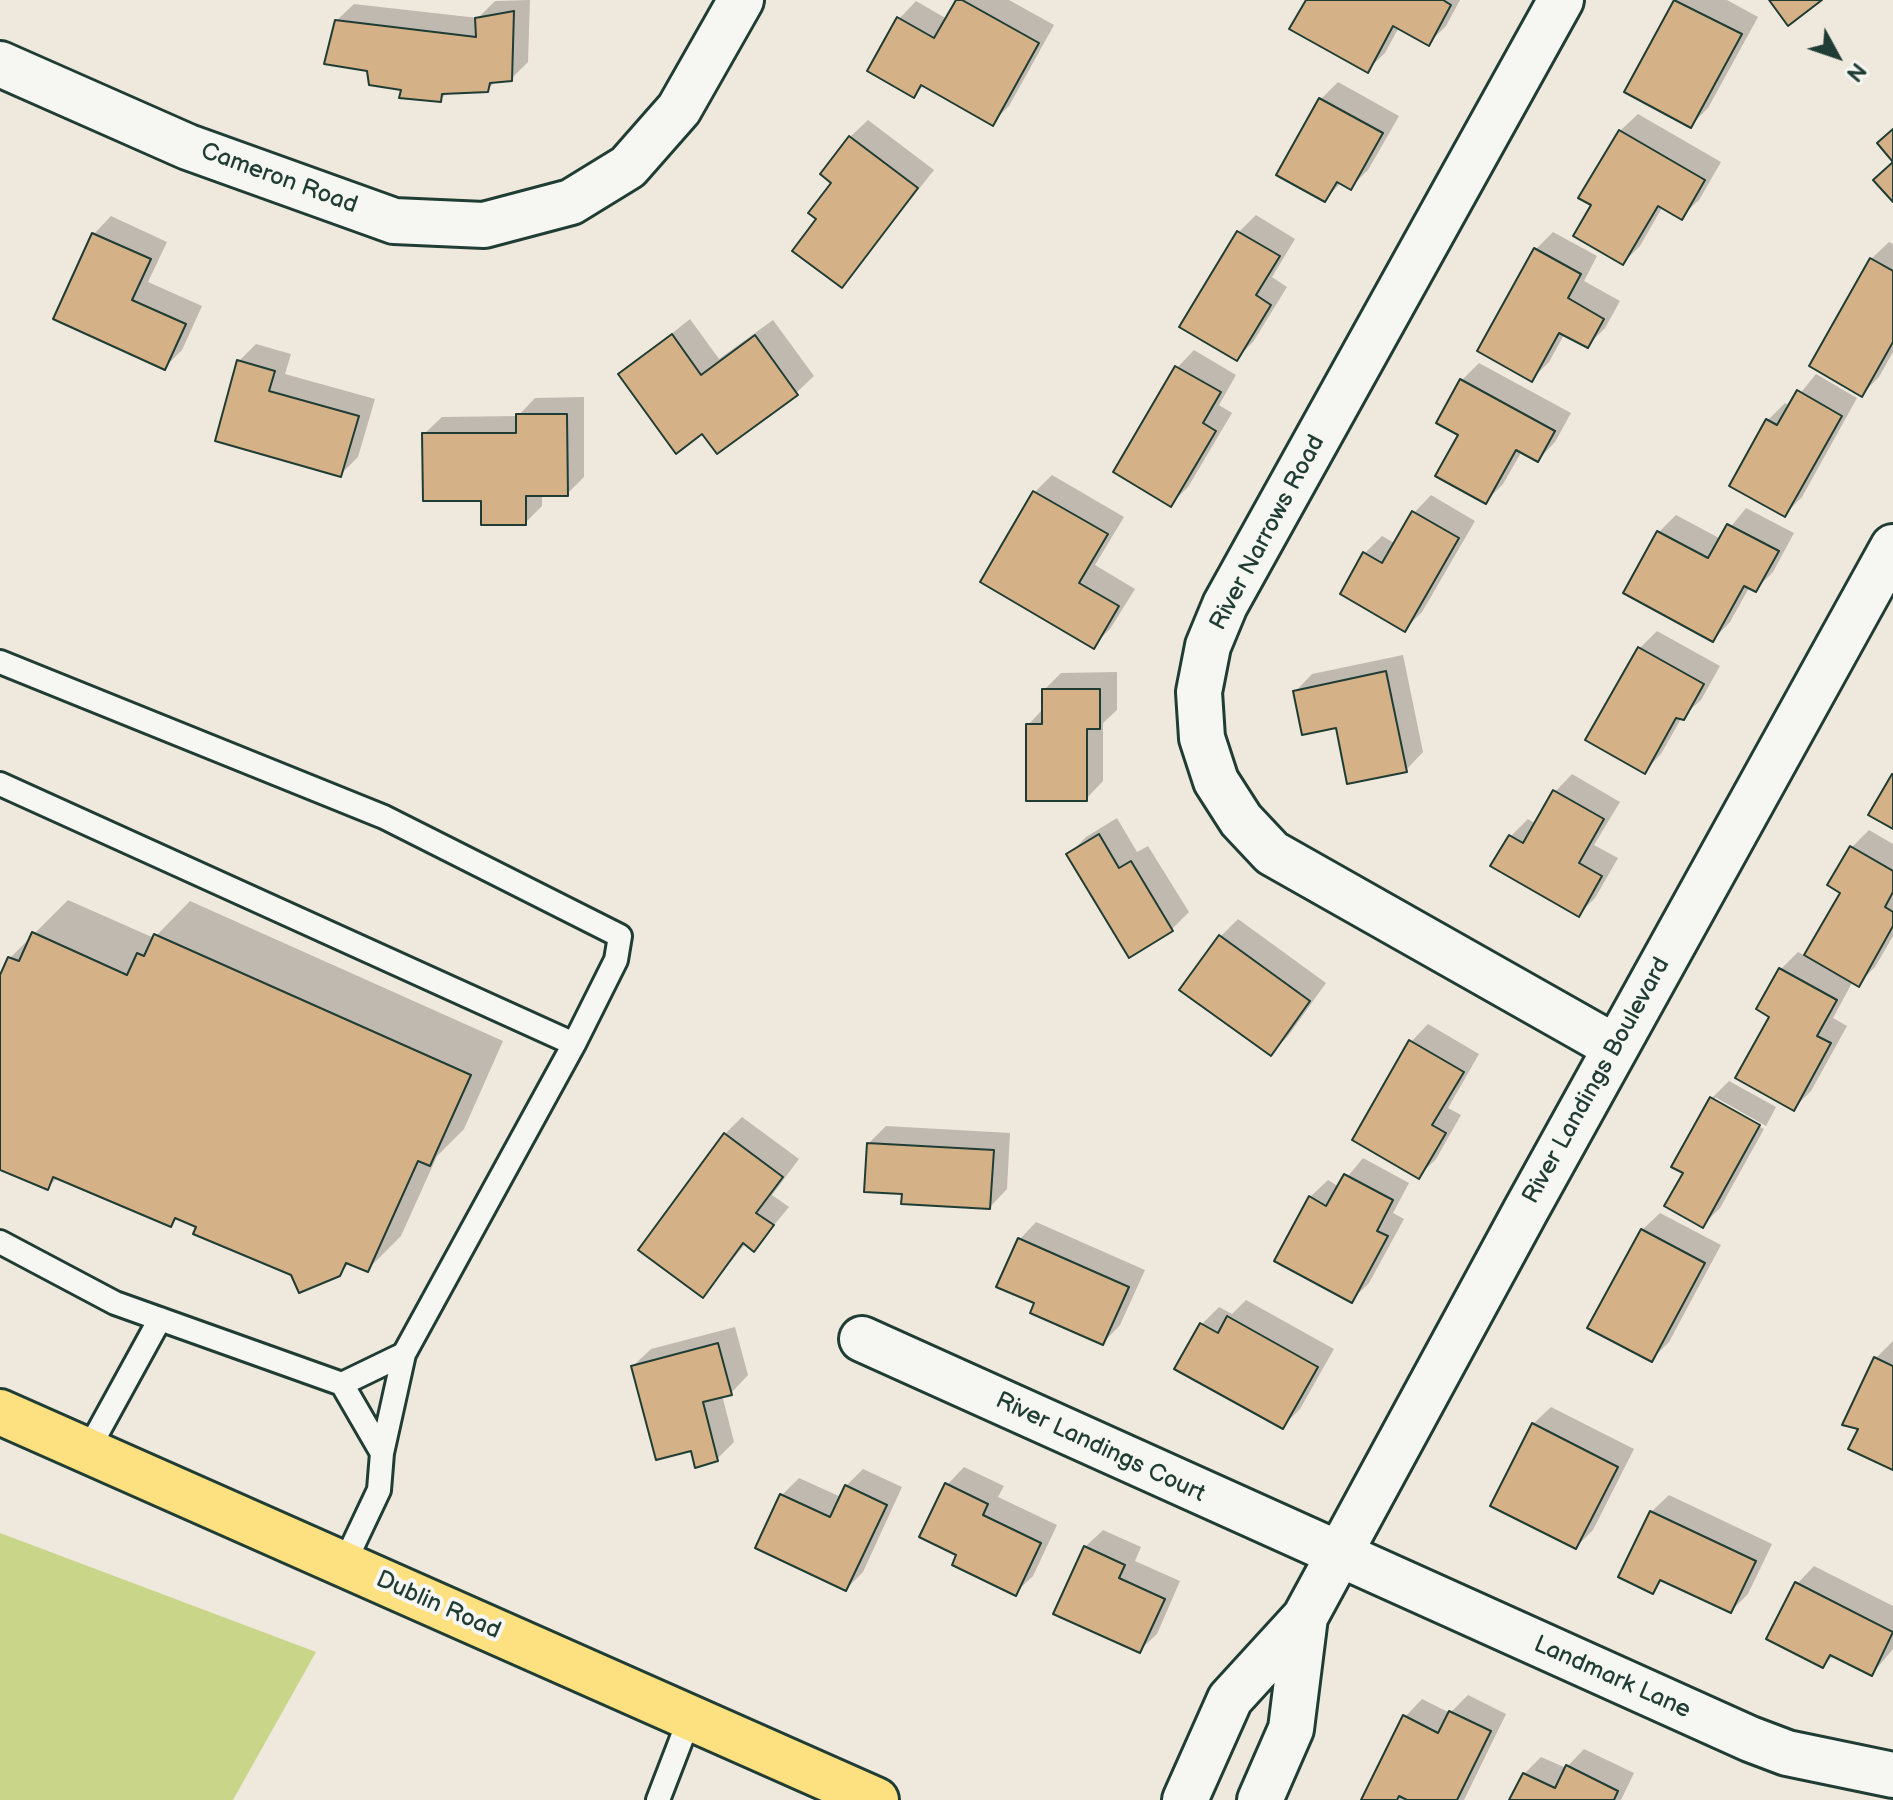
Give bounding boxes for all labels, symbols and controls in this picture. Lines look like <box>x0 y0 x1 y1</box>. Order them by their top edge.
north arrow <box>1797 16 1877 96</box>
text: N <box>1840 57 1871 87</box>
street label: Cameron Road <box>197 137 361 221</box>
street label: River Narrows Road <box>1204 430 1332 636</box>
street label: River Landings Boulevard <box>1517 953 1677 1209</box>
street label: River Landings Court <box>991 1387 1209 1509</box>
street label: Dublin Road <box>371 1566 505 1646</box>
street label: Landmark Lane <box>1529 1631 1695 1725</box>

